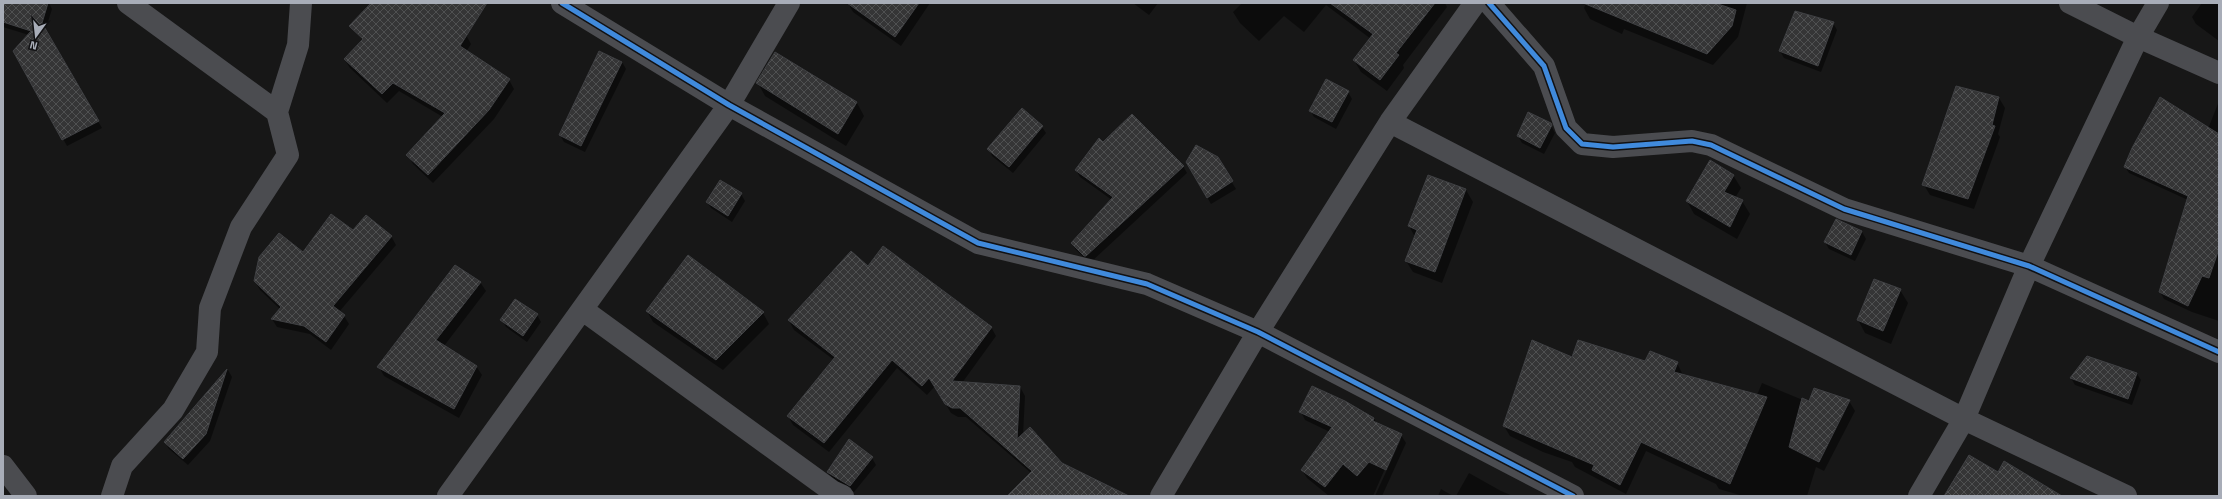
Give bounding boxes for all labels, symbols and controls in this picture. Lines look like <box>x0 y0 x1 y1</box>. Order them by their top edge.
north arrow <box>16 16 56 56</box>
text: N <box>28 37 39 54</box>

